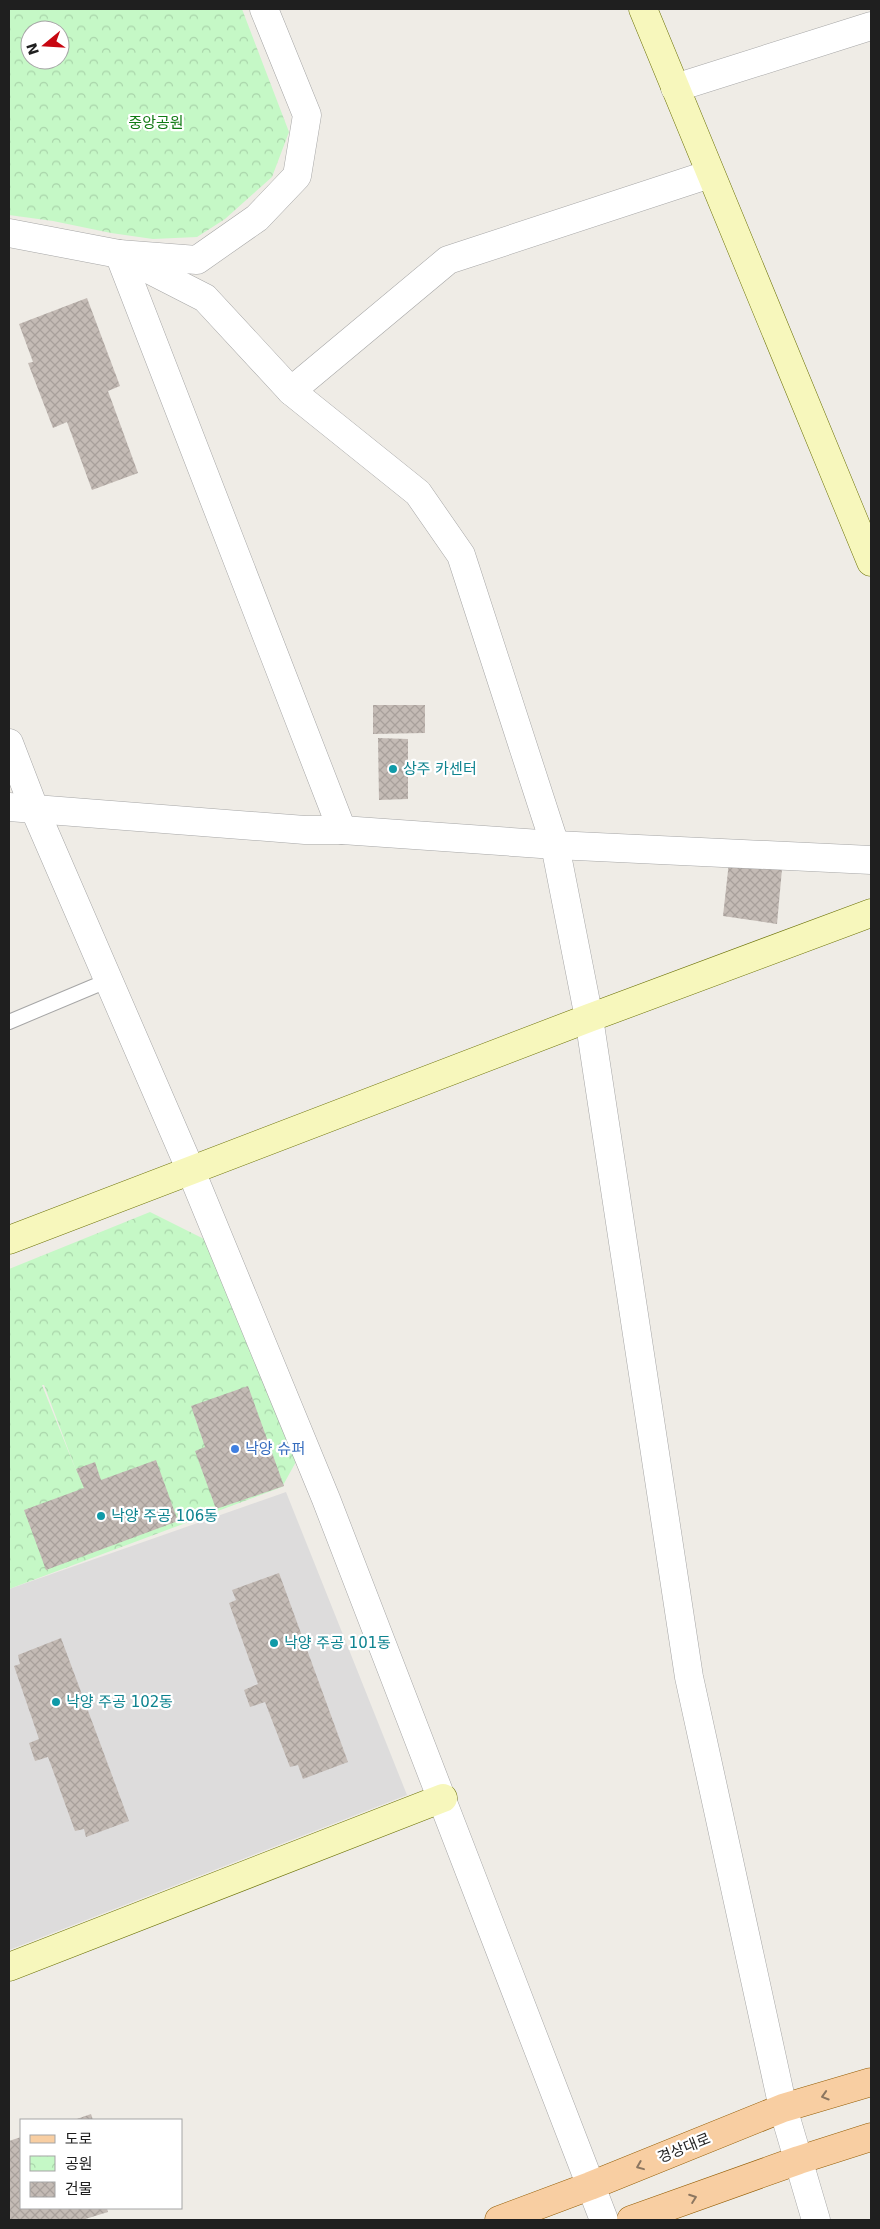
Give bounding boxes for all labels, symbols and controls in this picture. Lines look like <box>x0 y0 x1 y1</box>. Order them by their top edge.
north arrow <box>20 20 70 70</box>
text: N <box>23 41 42 57</box>
park label: 중앙공원 <box>128 114 184 132</box>
place label: 상주 카센터 <box>403 760 477 778</box>
marker: 상주 카센터 <box>387 763 399 775</box>
place label: 낙양 슈퍼 <box>245 1440 305 1458</box>
marker: 낙양 슈퍼 <box>229 1443 241 1455</box>
place label: 낙양 주공 106동 <box>111 1507 218 1525</box>
marker: 낙양 주공 106동 <box>95 1510 107 1522</box>
place label: 낙양 주공 101동 <box>284 1634 391 1652</box>
marker: 낙양 주공 101동 <box>268 1637 280 1649</box>
place label: 낙양 주공 102동 <box>66 1693 173 1711</box>
marker: 낙양 주공 102동 <box>50 1696 62 1708</box>
one-way arrow <box>821 2090 829 2100</box>
legend <box>20 2119 182 2209</box>
street label: 경상대로 <box>655 2129 713 2167</box>
text: 도로 <box>65 2130 93 2148</box>
text: 공원 <box>65 2155 93 2173</box>
one-way arrow <box>636 2160 645 2170</box>
text: 건물 <box>65 2180 93 2198</box>
one-way arrow <box>689 2194 697 2204</box>

